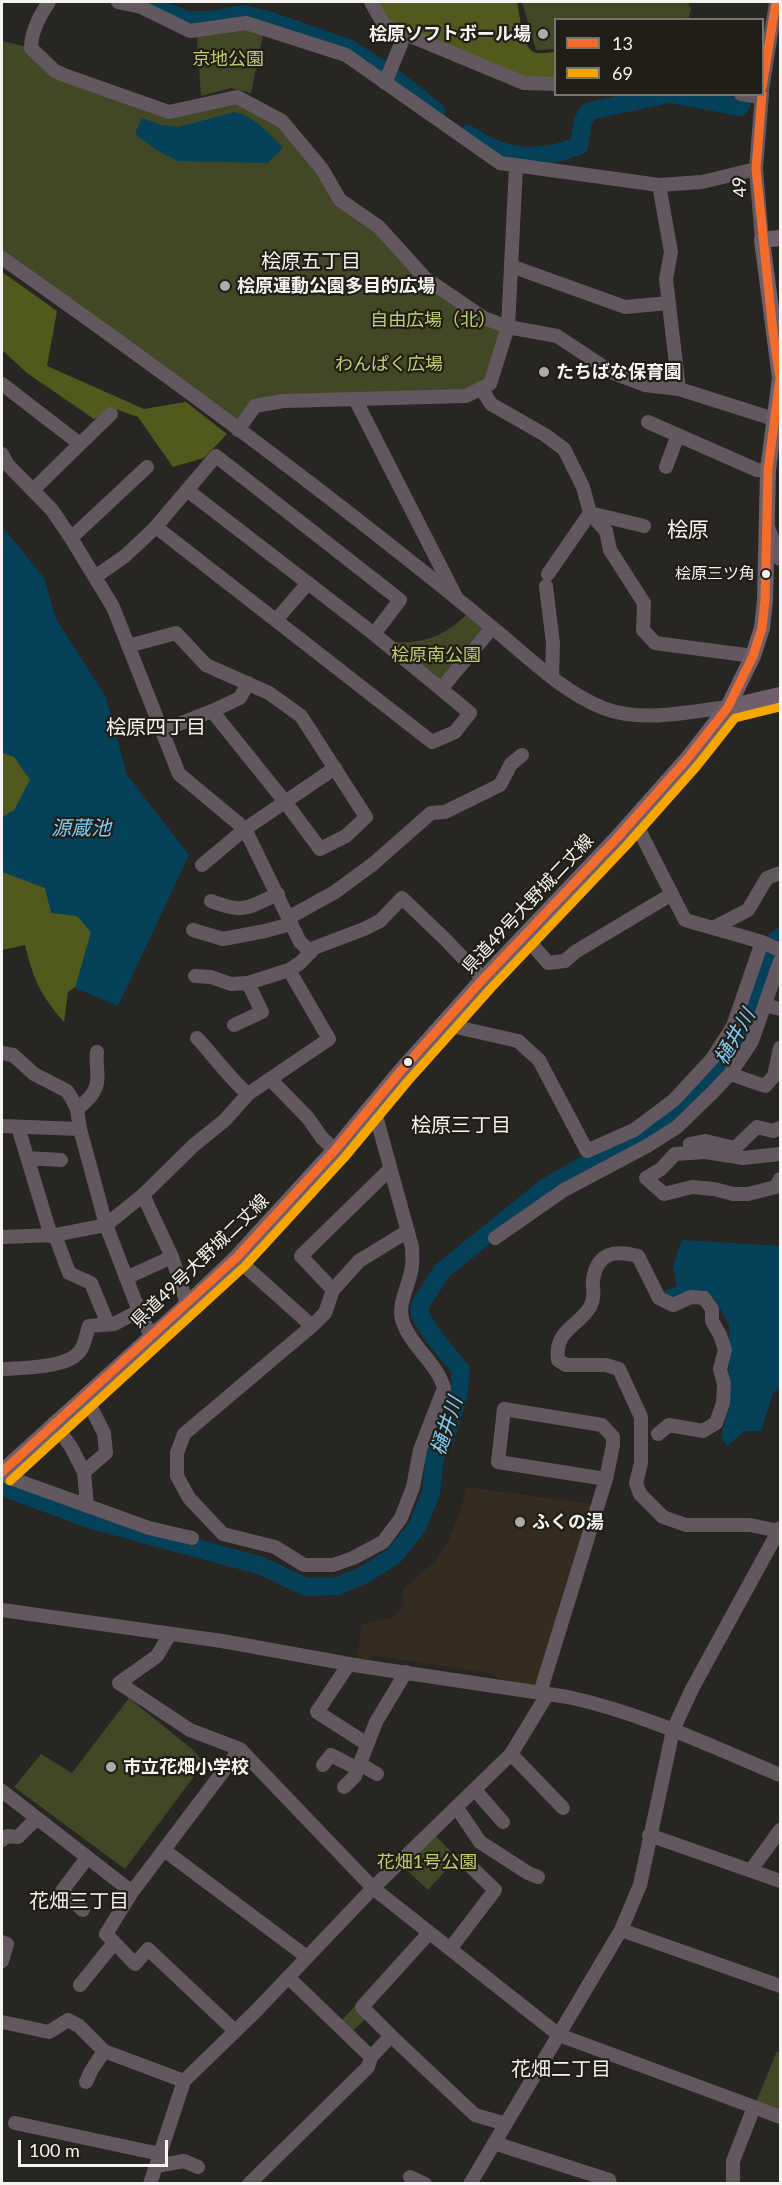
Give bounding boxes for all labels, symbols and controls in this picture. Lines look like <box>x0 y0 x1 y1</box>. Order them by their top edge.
legend <box>554 18 764 96</box>
place label: 桧原ソフトボール場 <box>369 23 531 45</box>
marker: 桧原ソフトボール場 <box>536 27 550 41</box>
text: 13 <box>612 32 633 54</box>
park label: 京地公園 <box>192 48 264 70</box>
text: 69 <box>612 62 633 84</box>
street label: 49 <box>728 176 752 198</box>
district label: 桧原五丁目 <box>261 250 361 274</box>
place label: 桧原運動公園多目的広場 <box>237 275 435 297</box>
marker: 桧原運動公園多目的広場 <box>218 279 232 293</box>
park label: 自由広場（北） <box>370 309 496 331</box>
park label: わんぱく広場 <box>335 353 443 375</box>
place label: たちばな保育園 <box>556 361 682 383</box>
marker: たちばな保育園 <box>537 365 551 379</box>
district label: 桧原 <box>667 517 709 543</box>
place label: 桧原三ツ角 <box>675 564 755 584</box>
marker: 桧原三ツ角 <box>760 568 772 580</box>
park label: 桧原南公園 <box>391 644 481 666</box>
district label: 桧原四丁目 <box>106 716 206 740</box>
water label: 源蔵池 <box>51 817 111 841</box>
street label: 県道49号大野城二丈線 <box>458 830 598 978</box>
water label: 樋井川 <box>710 1005 760 1069</box>
unlabelled marker <box>402 1056 414 1068</box>
district label: 桧原三丁目 <box>411 1114 511 1138</box>
street label: 県道49号大野城二丈線 <box>127 1190 273 1332</box>
water label: 樋井川 <box>426 1394 468 1458</box>
place label: ふくの湯 <box>532 1511 604 1533</box>
marker: ふくの湯 <box>513 1515 527 1529</box>
place label: 市立花畑小学校 <box>123 1756 249 1778</box>
marker: 市立花畑小学校 <box>104 1760 118 1774</box>
park label: 花畑1号公園 <box>377 1851 477 1873</box>
district label: 花畑三丁目 <box>29 1890 129 1914</box>
district label: 花畑二丁目 <box>511 2058 611 2082</box>
scale bar <box>21 2128 171 2166</box>
text: 100 m <box>29 2139 80 2161</box>

